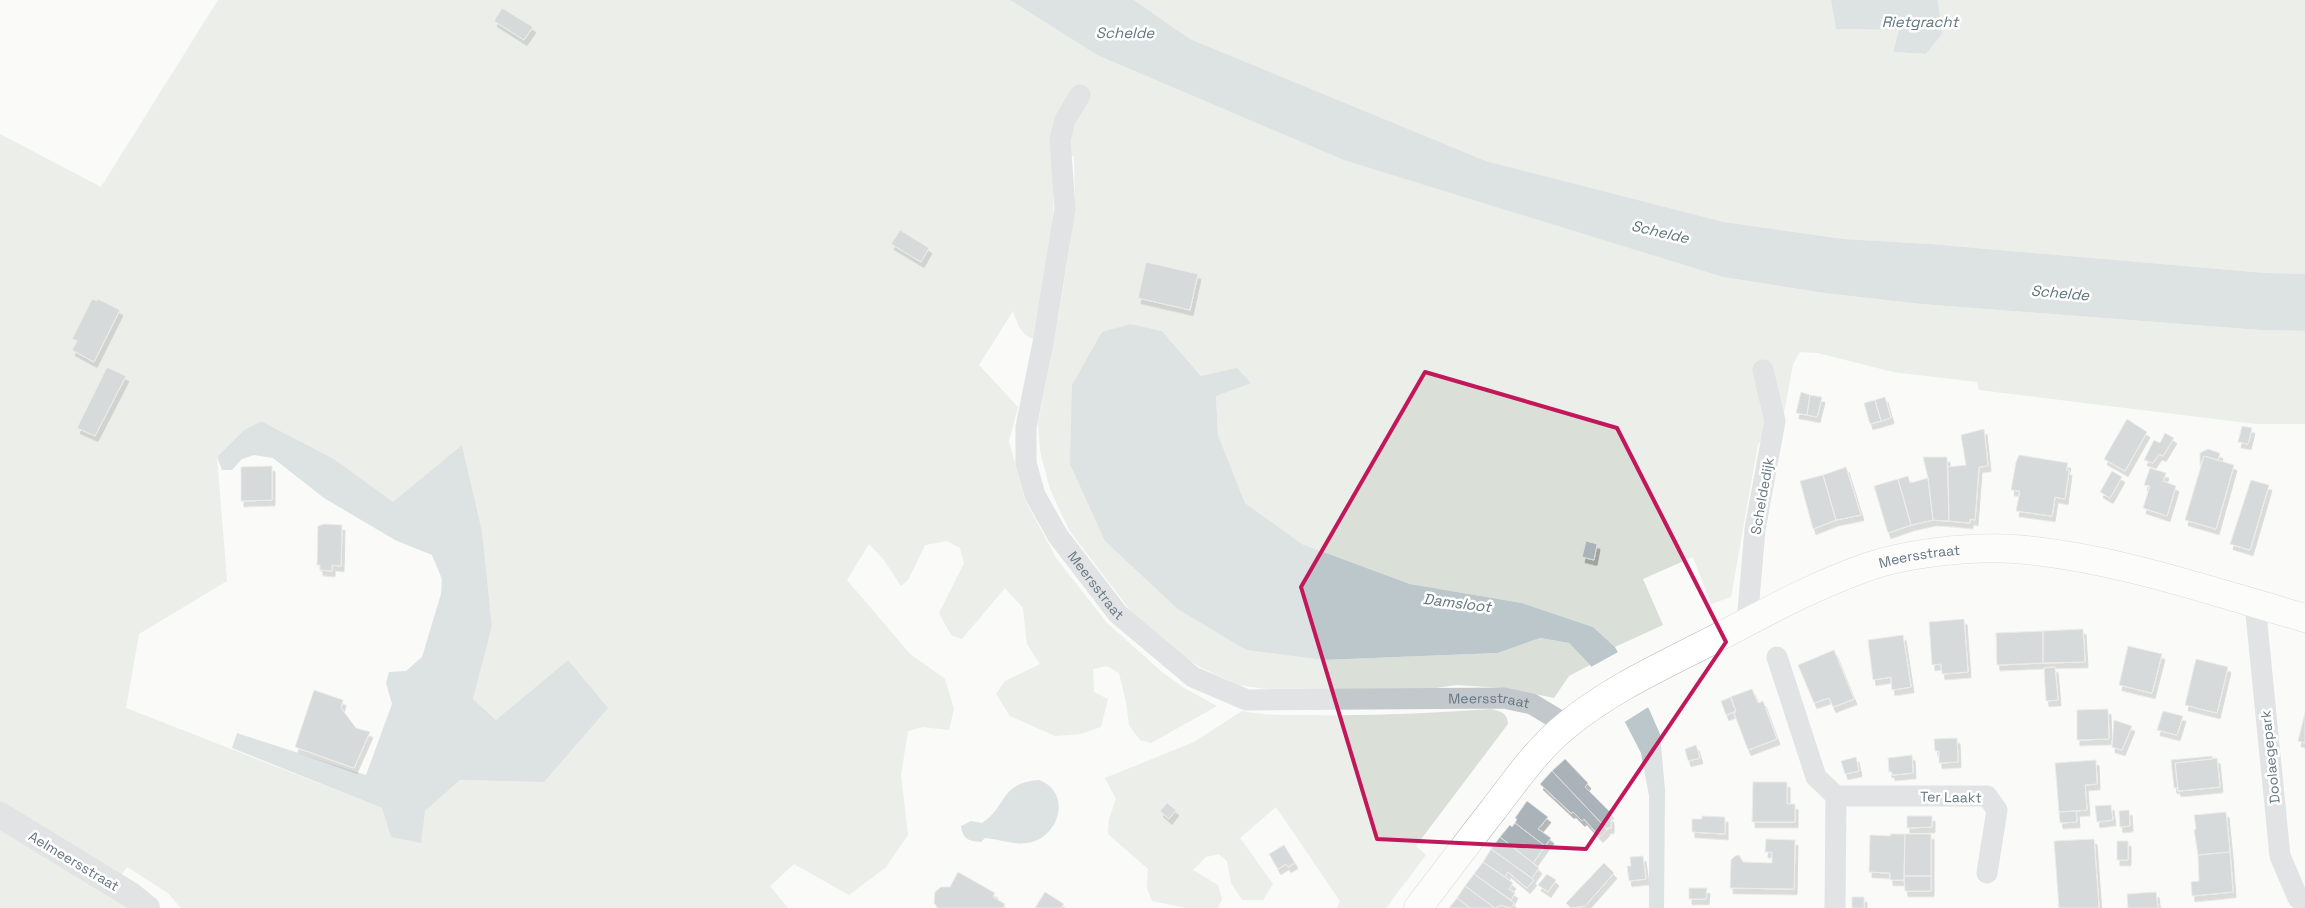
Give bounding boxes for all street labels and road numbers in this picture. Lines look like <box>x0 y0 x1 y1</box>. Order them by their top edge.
street label: Scheldedijk <box>1746 456 1778 536</box>
street label: Meersstraat <box>1877 541 1961 572</box>
street label: Meersstraat <box>1064 547 1128 624</box>
street label: Meersstraat <box>1448 689 1532 712</box>
street label: Doolaegepark <box>2256 709 2284 804</box>
street label: Ter Laakt <box>1920 787 1982 807</box>
street label: Aelmeersstraat <box>25 827 123 895</box>

